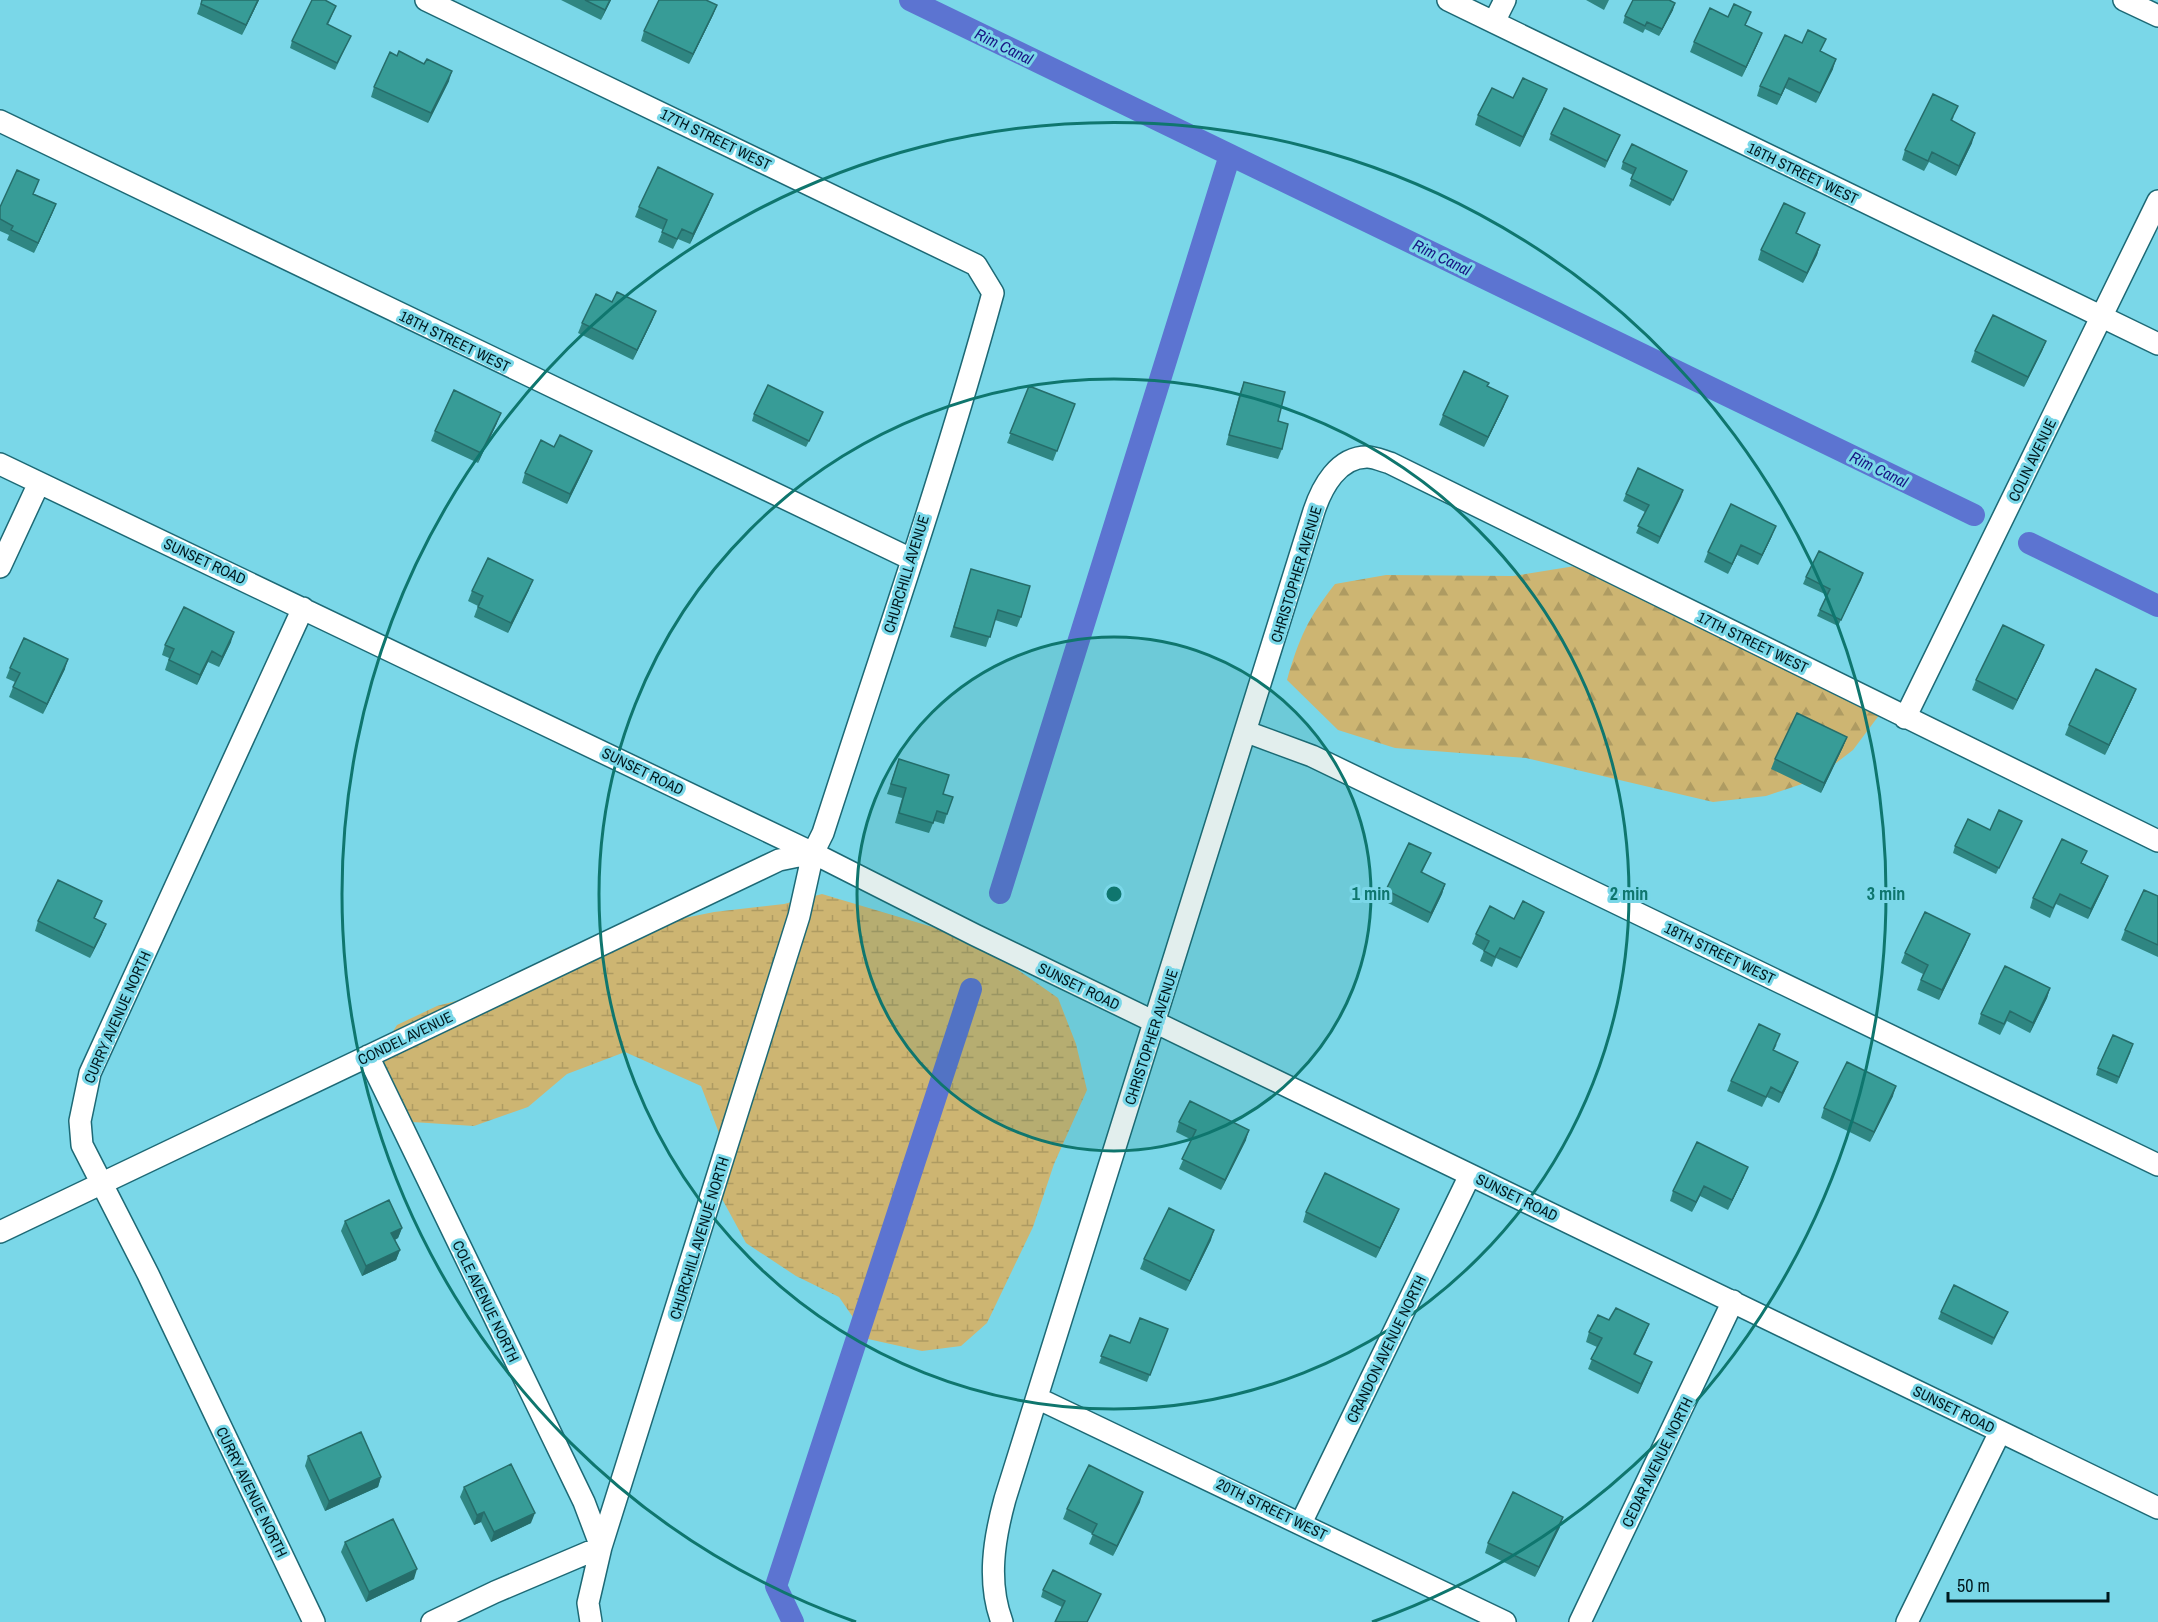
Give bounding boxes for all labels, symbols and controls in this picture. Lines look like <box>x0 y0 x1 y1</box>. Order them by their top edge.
water label: Rim Canal <box>971 23 1038 70</box>
street label: 17TH STREET WEST <box>657 103 775 175</box>
street label: 16TH STREET WEST <box>1744 137 1862 209</box>
water label: Rim Canal <box>1409 234 1476 281</box>
street label: 18TH STREET WEST <box>396 305 514 377</box>
street label: COLIN AVENUE <box>2003 415 2061 505</box>
water label: Rim Canal <box>1846 446 1913 493</box>
street label: CHRISTOPHER AVENUE <box>1265 503 1327 645</box>
street label: CHURCHILL AVENUE <box>878 512 934 636</box>
street label: SUNSET ROAD <box>160 533 250 589</box>
street label: 17TH STREET WEST <box>1694 606 1812 678</box>
street label: SUNSET ROAD <box>599 742 688 800</box>
text: 1 min <box>1352 881 1390 906</box>
text: 2 min <box>1610 881 1648 906</box>
text: 3 min <box>1867 881 1905 906</box>
centre of rings <box>1104 884 1124 904</box>
street label: 18TH STREET WEST <box>1661 917 1779 989</box>
street label: CURRY AVENUE NORTH <box>78 948 156 1086</box>
street label: SUNSET ROAD <box>1035 957 1124 1015</box>
street label: CHRISTOPHER AVENUE <box>1119 966 1183 1108</box>
street label: CONDEL AVENUE <box>354 1006 456 1070</box>
street label: CHURCHILL AVENUE NORTH <box>664 1154 734 1322</box>
street label: SUNSET ROAD <box>1473 1168 1562 1226</box>
street label: COLE AVENUE NORTH <box>447 1237 525 1365</box>
street label: CRANDON AVENUE NORTH <box>1341 1272 1431 1426</box>
street label: SUNSET ROAD <box>1910 1380 1999 1438</box>
street label: CEDAR AVENUE NORTH <box>1616 1393 1698 1531</box>
street label: CURRY AVENUE NORTH <box>211 1423 293 1561</box>
street label: 20TH STREET WEST <box>1213 1473 1331 1545</box>
scale bar <box>1948 1565 2108 1603</box>
text: 50 m <box>1957 1573 1990 1598</box>

